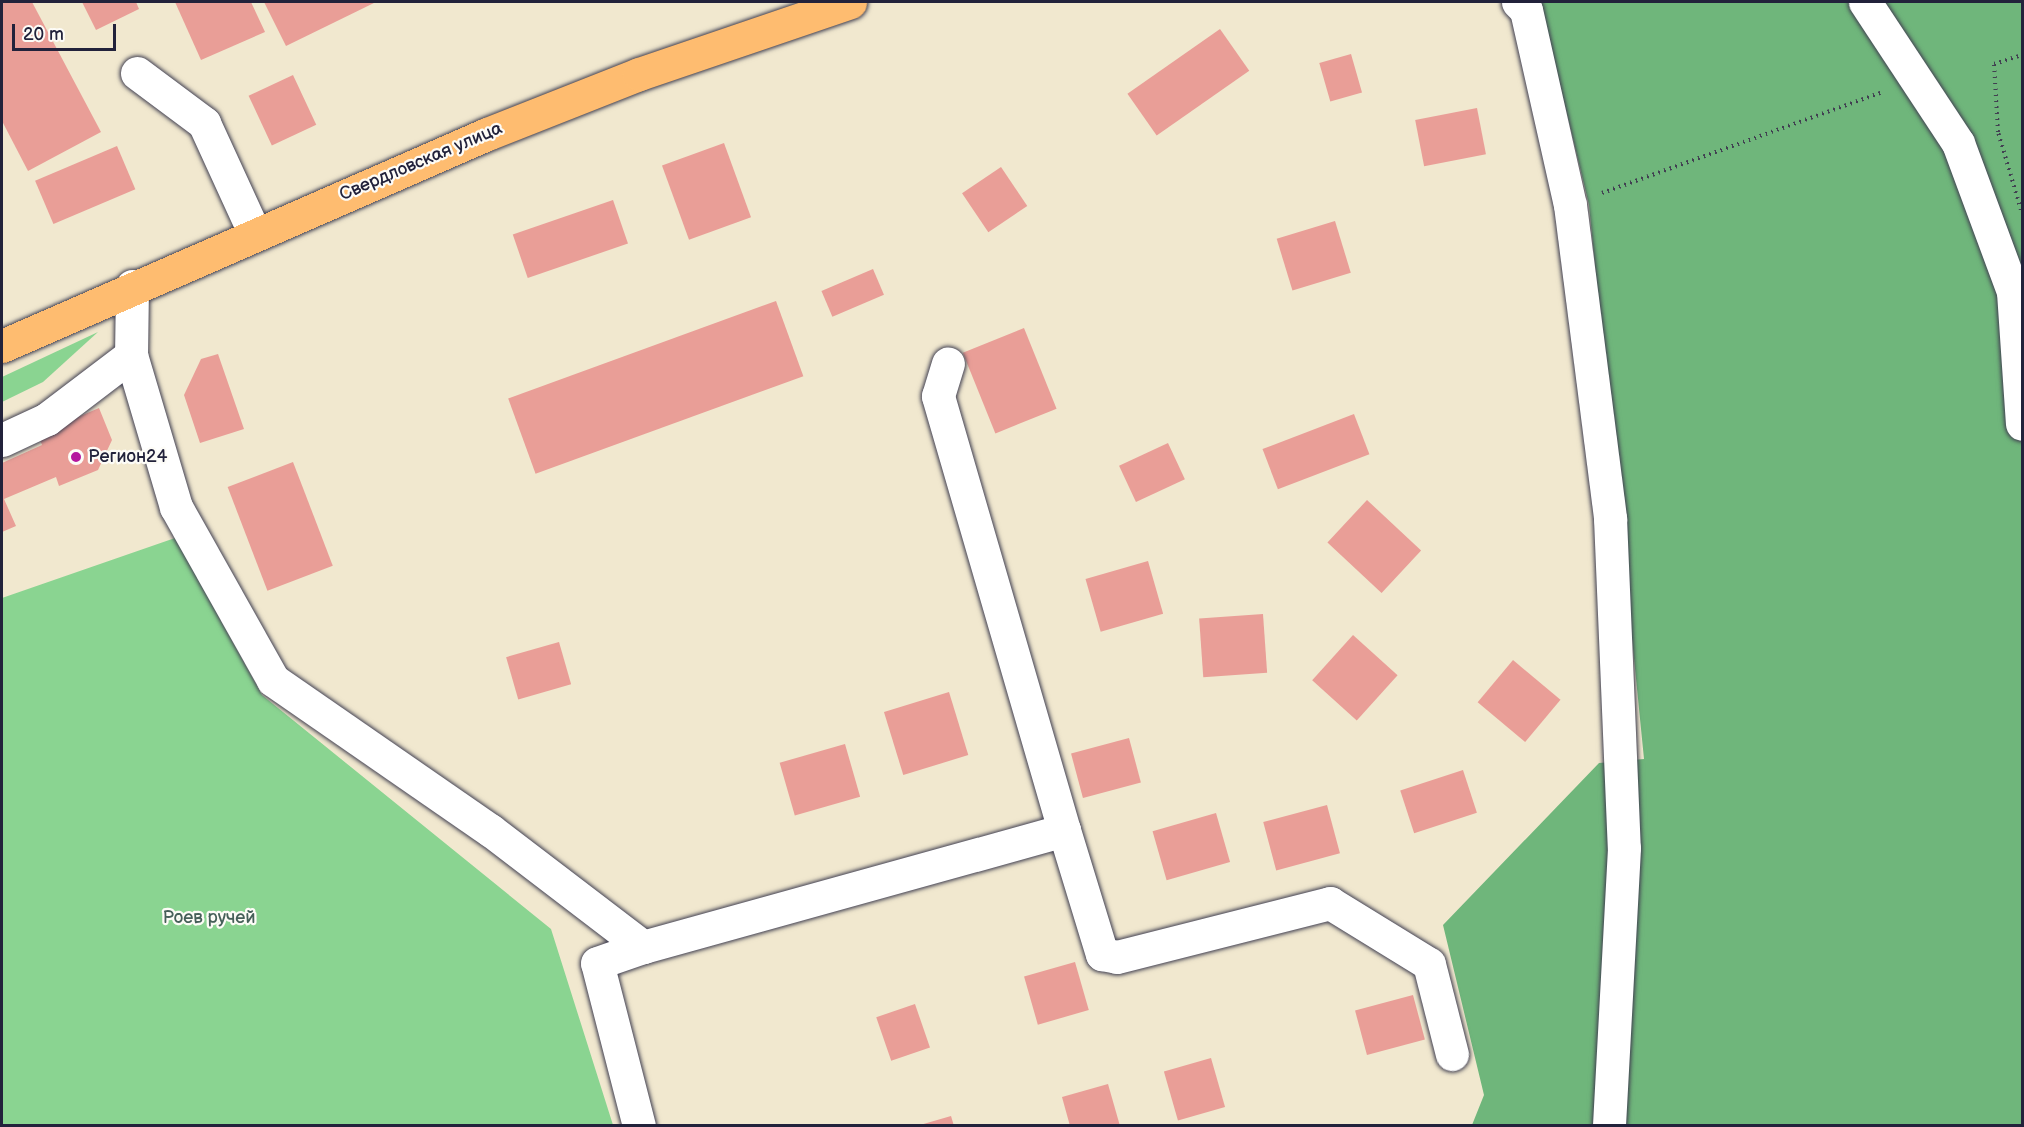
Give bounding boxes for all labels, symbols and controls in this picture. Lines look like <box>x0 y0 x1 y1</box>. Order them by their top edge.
scale bar <box>15 12 118 50</box>
text: 20 m <box>23 24 64 45</box>
street label: Свердловская улица <box>336 118 506 206</box>
place label: Регион24 <box>88 446 167 468</box>
marker: Регион24 <box>69 450 83 464</box>
park label: Роев ручей <box>162 907 256 929</box>

